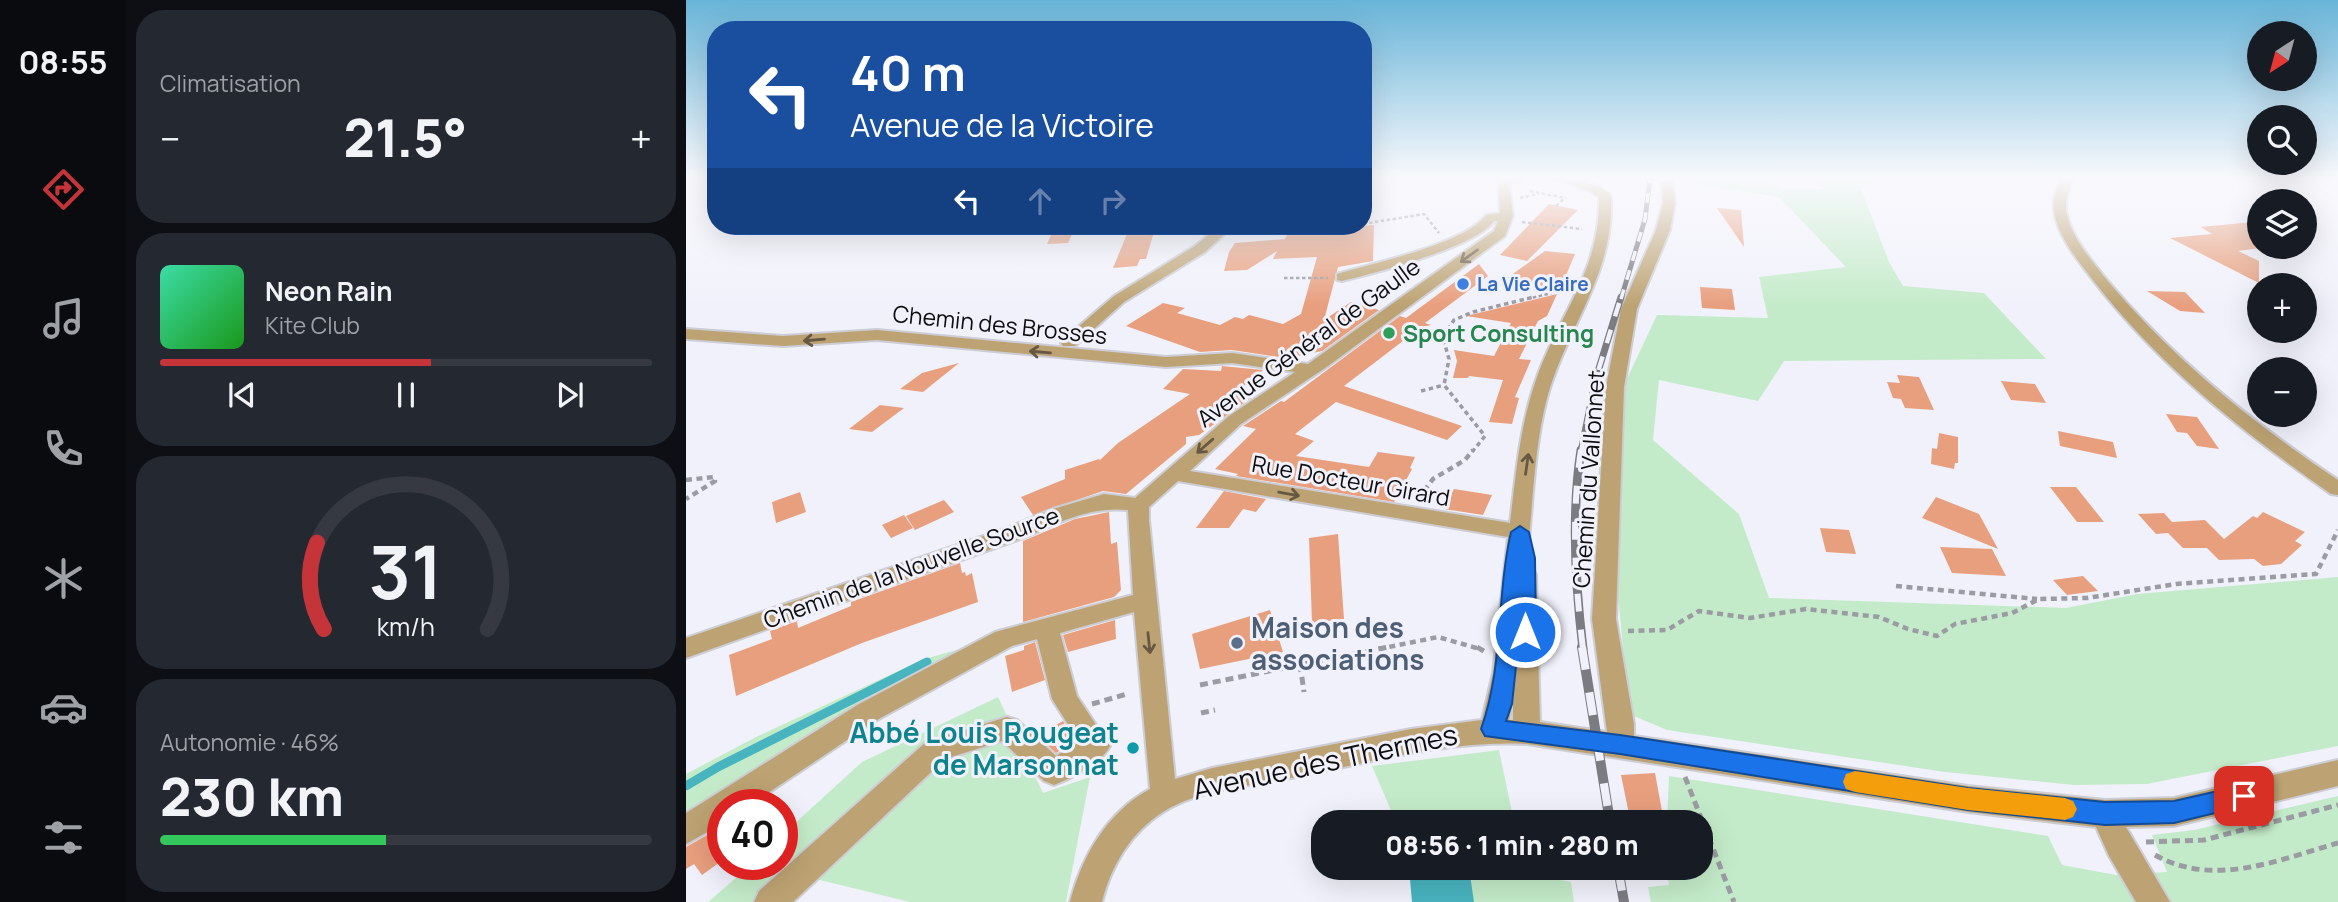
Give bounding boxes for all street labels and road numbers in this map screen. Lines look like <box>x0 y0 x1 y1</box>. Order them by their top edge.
street label: Avenue Général de Gaulle <box>1190 250 1426 434</box>
street label: Chemin des Brosses <box>891 297 1109 351</box>
street label: Chemin du Vallonnet <box>1564 369 1612 589</box>
street label: Rue Docteur Girard <box>1249 447 1453 513</box>
street label: Chemin de la Nouvelle Source <box>759 499 1063 635</box>
street label: Avenue des Thermes <box>1189 714 1461 808</box>

